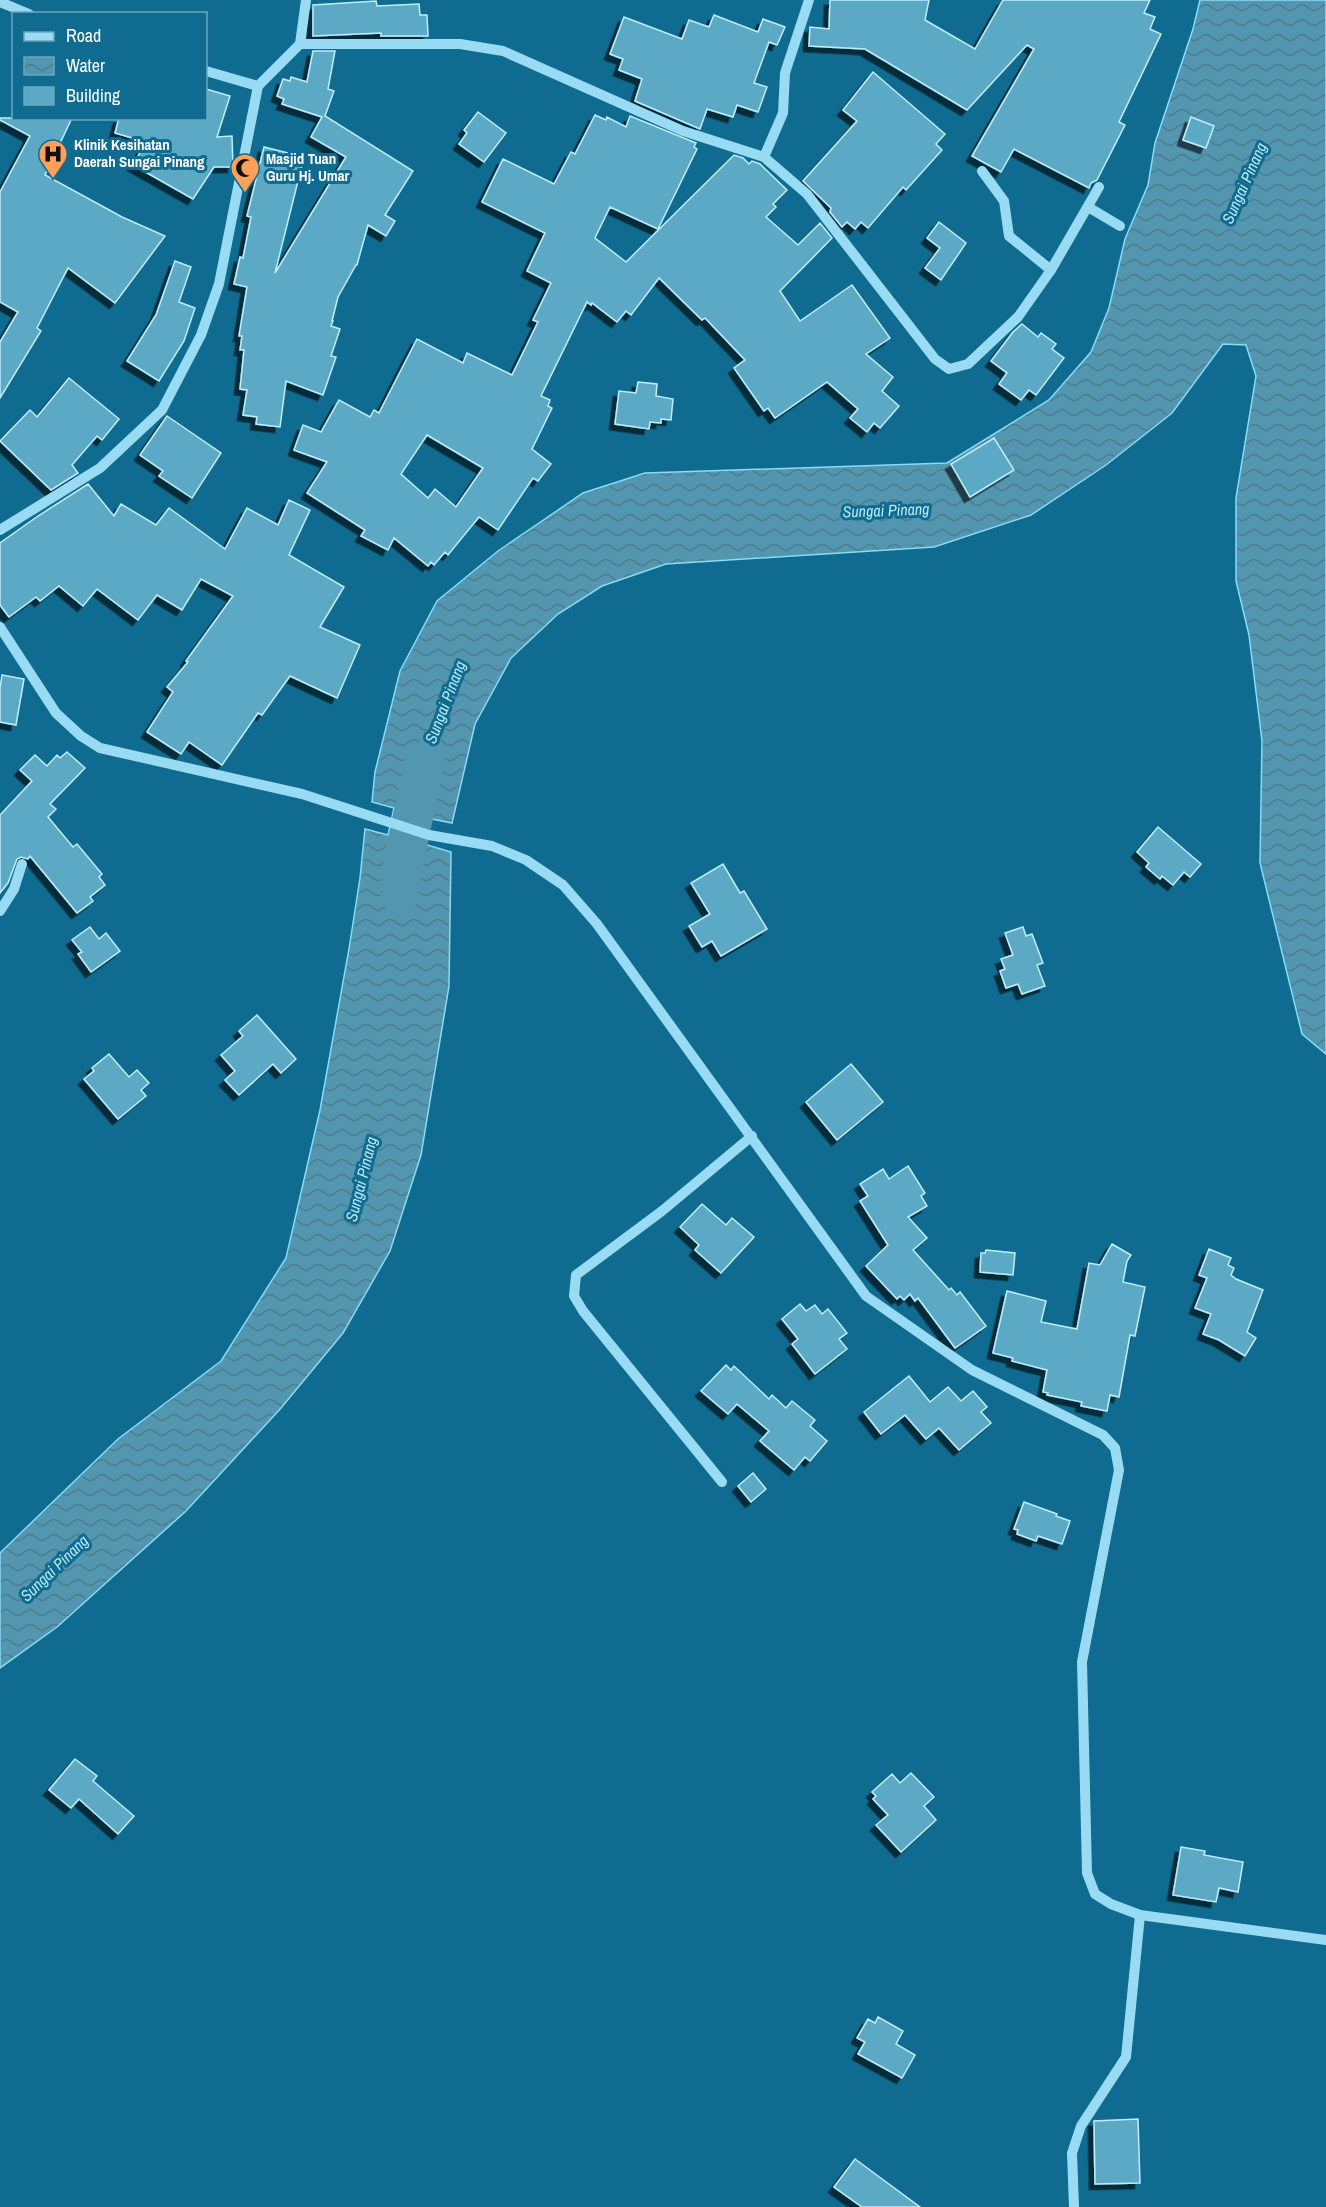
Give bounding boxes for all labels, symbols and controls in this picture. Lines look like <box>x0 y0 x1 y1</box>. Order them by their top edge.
legend <box>12 12 207 120</box>
text: Road <box>66 23 101 48</box>
text: Water <box>66 53 105 78</box>
text: Building <box>66 83 121 108</box>
place label: Klinik Kesihatan Daerah Sungai Pinang <box>74 134 205 172</box>
hospital icon: Klinik Kesihatan Daerah Sungai Pinang <box>37 138 69 180</box>
water label: Sungai Pinang <box>1216 139 1272 227</box>
place label: Masjid Tuan Guru Hj. Umar <box>266 148 350 186</box>
mosque icon: Masjid Tuan Guru Hj. Umar <box>229 152 261 194</box>
water label: Sungai Pinang <box>842 497 930 523</box>
water label: Sungai Pinang <box>419 658 471 746</box>
water label: Sungai Pinang <box>340 1134 382 1224</box>
water label: Sungai Pinang <box>15 1530 93 1606</box>

